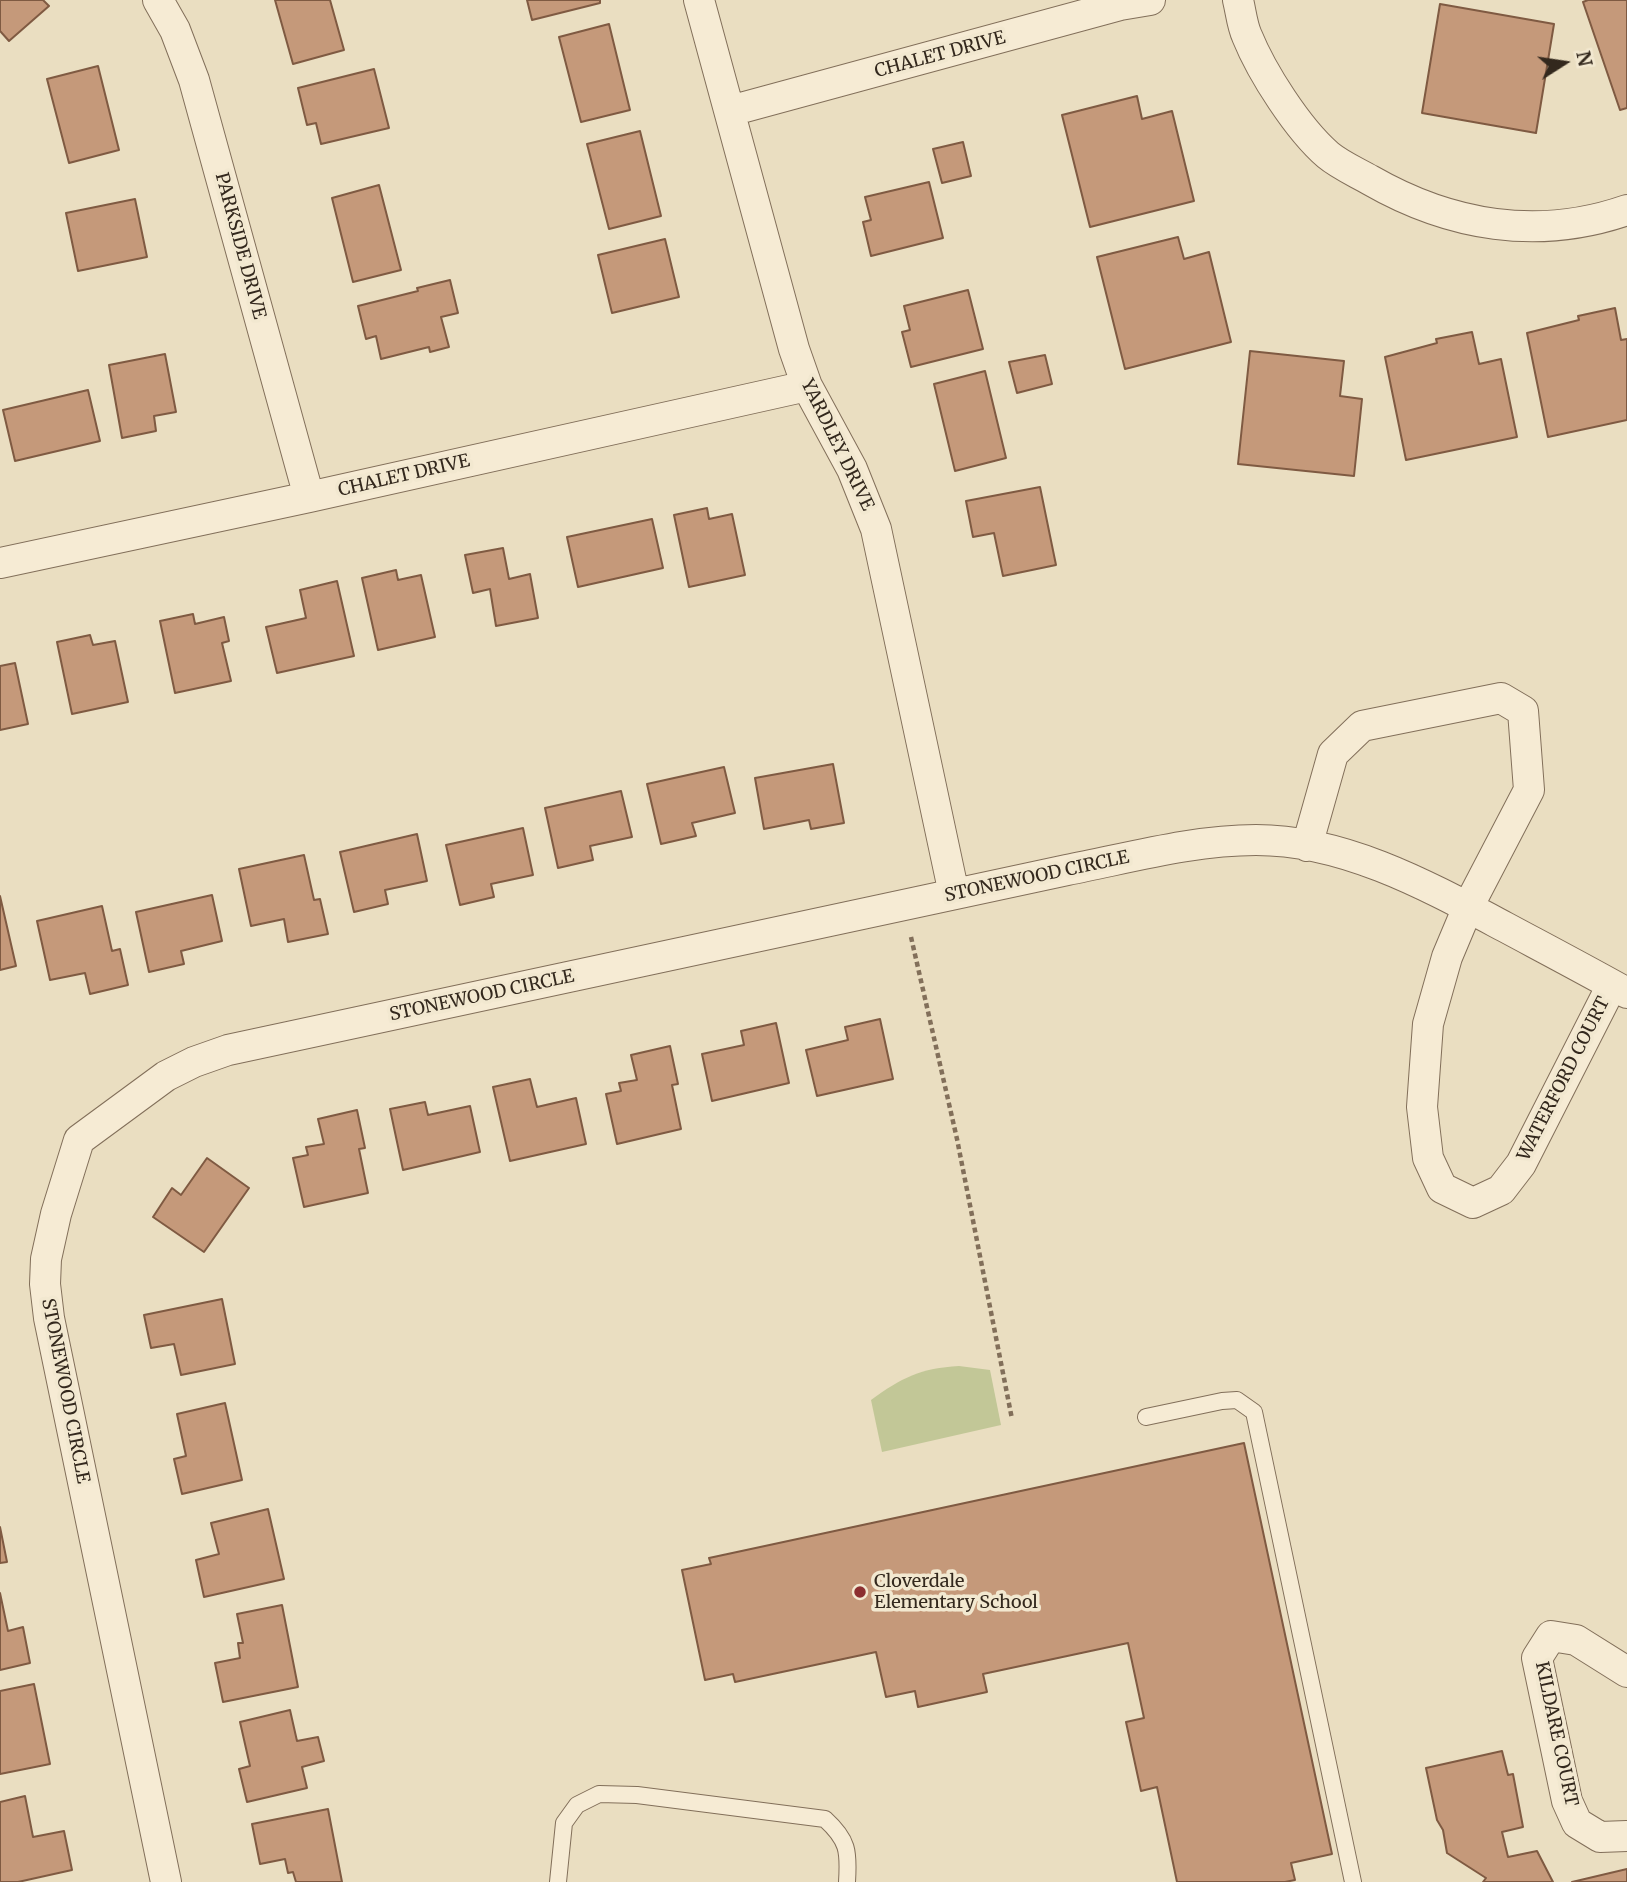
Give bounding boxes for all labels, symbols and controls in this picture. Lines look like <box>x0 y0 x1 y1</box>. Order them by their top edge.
street label: CHALET DRIVE <box>872 27 1008 83</box>
north arrow <box>1529 28 1599 98</box>
text: N <box>1571 49 1598 68</box>
street label: PARKSIDE DRIVE <box>210 170 270 322</box>
street label: YARDLEY DRIVE <box>796 376 878 514</box>
street label: CHALET DRIVE <box>336 450 472 502</box>
street label: STONEWOOD CIRCLE <box>943 847 1131 907</box>
street label: STONEWOOD CIRCLE <box>388 966 576 1026</box>
street label: WATERFORD COURT <box>1513 993 1615 1165</box>
street label: STONEWOOD CIRCLE <box>36 1297 94 1485</box>
place label: Cloverdale Elementary School <box>874 1571 1038 1614</box>
marker: Cloverdale Elementary School <box>852 1584 868 1600</box>
street label: KILDARE COURT <box>1530 1660 1582 1808</box>

